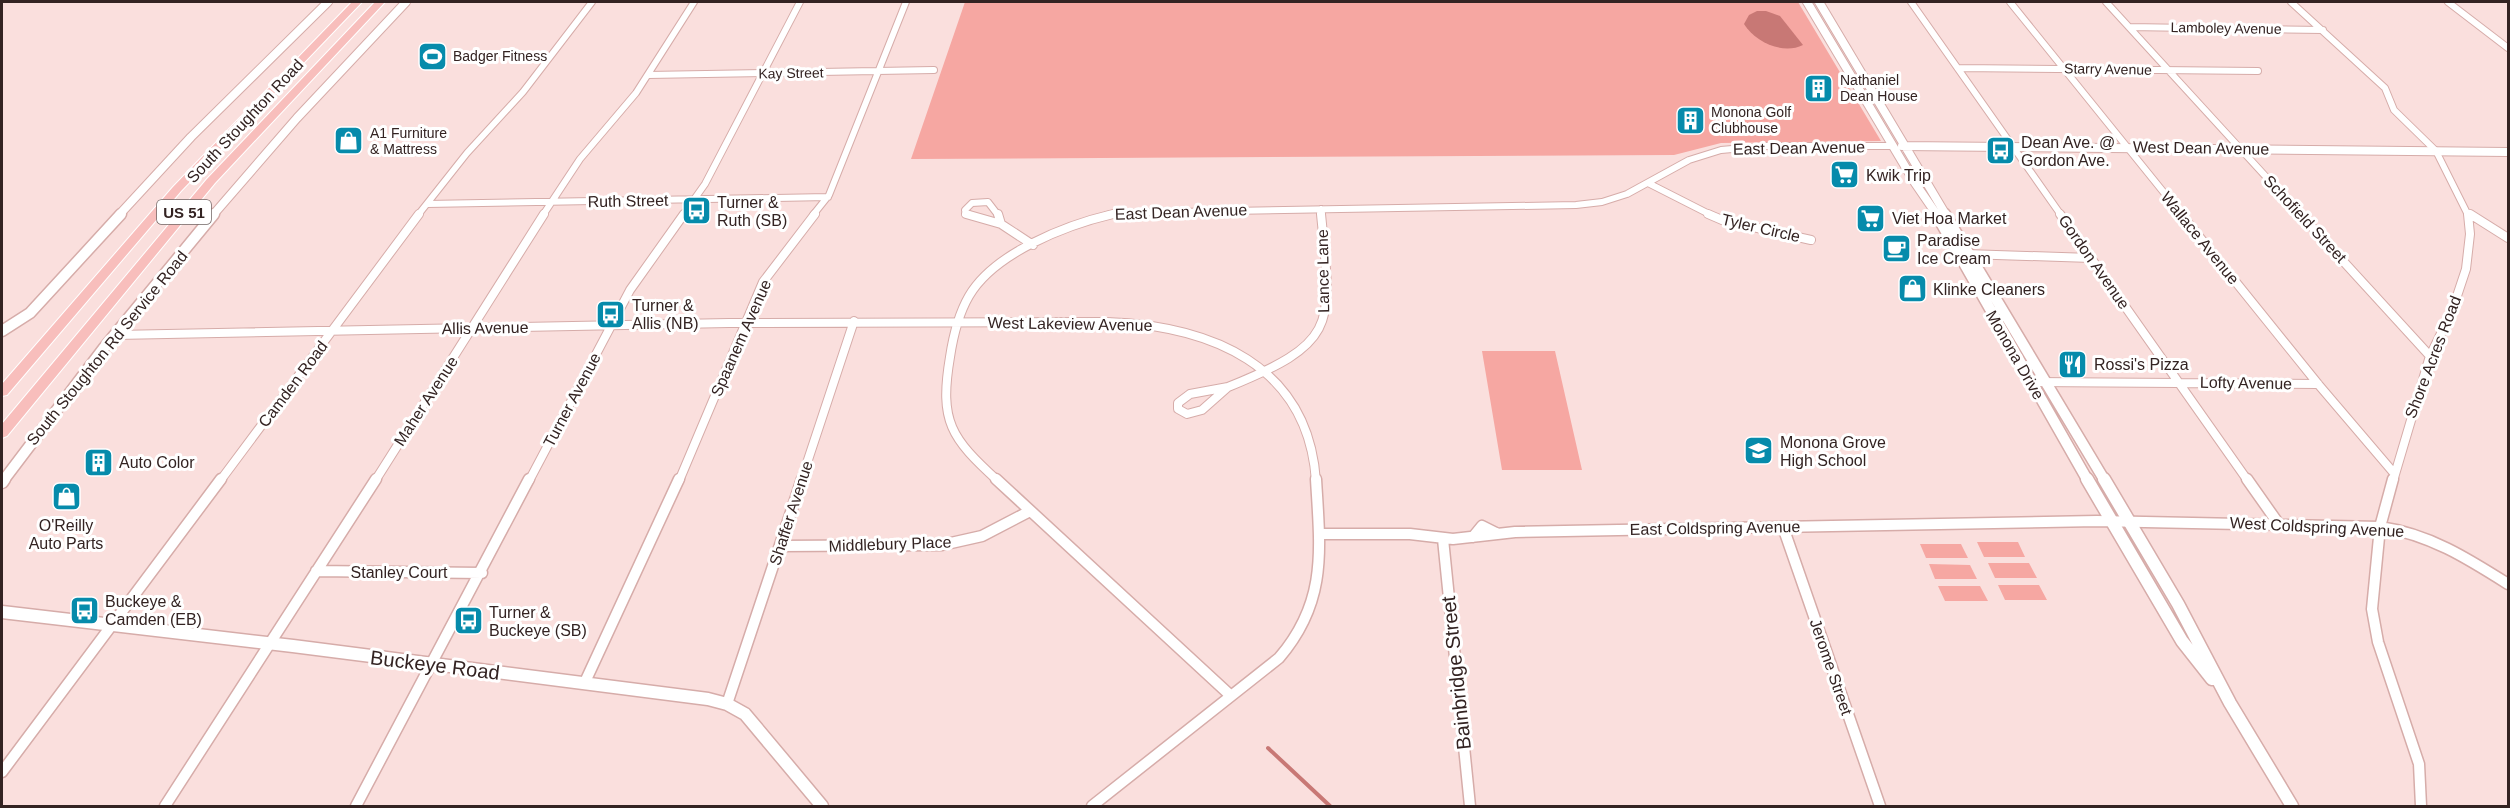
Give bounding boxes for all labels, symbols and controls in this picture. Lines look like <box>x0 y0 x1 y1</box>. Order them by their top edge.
street label: Lamboley Avenue <box>2170 19 2282 37</box>
sports icon: Badger Fitness <box>416 40 448 72</box>
place label: Badger Fitness <box>453 48 547 64</box>
street label: South Stoughton Road <box>184 56 306 186</box>
street label: Starry Avenue <box>2064 60 2152 78</box>
street label: Kay Street <box>758 64 824 82</box>
building icon: Nathaniel Dean House <box>1803 72 1835 104</box>
place label: Nathaniel Dean House <box>1840 72 1918 104</box>
building icon: Monona Golf Clubhouse <box>1674 104 1706 136</box>
place label: Monona Golf Clubhouse <box>1711 104 1791 136</box>
shop icon: A1 Furniture & Mattress <box>333 125 365 157</box>
place label: A1 Furniture & Mattress <box>370 125 447 157</box>
place label: Dean Ave. @ Gordon Ave. <box>2021 134 2115 169</box>
bus stop icon: Dean Ave. @ Gordon Ave. <box>1984 135 2016 167</box>
street label: East Dean Avenue <box>1733 138 1865 158</box>
street label: West Dean Avenue <box>2133 138 2269 158</box>
supermarket icon: Kwik Trip <box>1829 159 1861 191</box>
place label: Kwik Trip <box>1866 167 1931 184</box>
street label: Schofield Street <box>2260 172 2350 267</box>
street label: Wallace Avenue <box>2158 188 2242 288</box>
street label: Ruth Street <box>587 192 669 210</box>
place label: Turner & Ruth (SB) <box>717 194 787 229</box>
bus stop icon: Turner & Ruth (SB) <box>680 195 712 227</box>
road number: US 51 <box>157 200 211 224</box>
street label: East Dean Avenue <box>1115 201 1247 223</box>
supermarket icon: Viet Hoa Market <box>1855 202 1887 234</box>
place label: Viet Hoa Market <box>1892 210 2007 227</box>
street label: Tyler Circle <box>1720 211 1802 245</box>
street label: Gordon Avenue <box>2055 212 2133 312</box>
street label: Lance Lane <box>1314 229 1332 313</box>
place label: Paradise Ice Cream <box>1917 232 1991 267</box>
cafe icon: Paradise Ice Cream <box>1880 233 1912 265</box>
street label: South Stoughton Rd Service Road <box>23 248 191 448</box>
shop icon: Klinke Cleaners <box>1896 273 1928 305</box>
street label: Spaanem Avenue <box>708 277 774 399</box>
place label: Klinke Cleaners <box>1933 281 2045 298</box>
street label: Shore Acres Road <box>2402 293 2464 421</box>
place label: Turner & Allis (NB) <box>632 297 699 332</box>
bus stop icon: Turner & Allis (NB) <box>595 298 627 330</box>
street label: Monona Drive <box>1983 308 2047 402</box>
street label: West Lakeview Avenue <box>987 314 1153 334</box>
street label: Allis Avenue <box>441 319 529 337</box>
street label: Camden Road <box>255 338 331 430</box>
restaurant icon: Rossi's Pizza <box>2057 348 2089 380</box>
street label: Turner Avenue <box>540 350 604 450</box>
street label: Maher Avenue <box>391 353 461 449</box>
place label: Rossi's Pizza <box>2094 356 2189 373</box>
street label: Lofty Avenue <box>2200 374 2292 392</box>
place label: Monona Grove High School <box>1780 434 1886 469</box>
school or university icon: Monona Grove High School <box>1743 435 1775 467</box>
building icon: Auto Color <box>82 446 114 478</box>
place label: Auto Color <box>119 454 195 471</box>
street label: Shaffer Avenue <box>766 459 816 567</box>
shop icon: O'Reilly Auto Parts <box>50 481 82 513</box>
street label: West Coldspring Avenue <box>2229 514 2405 540</box>
place label: O'Reilly Auto Parts <box>29 517 103 552</box>
street label: East Coldspring Avenue <box>1630 518 1800 538</box>
street label: Middlebury Place <box>828 533 952 555</box>
street label: Stanley Court <box>351 564 448 581</box>
place label: Buckeye & Camden (EB) <box>105 593 202 628</box>
bus stop icon: Buckeye & Camden (EB) <box>68 594 100 626</box>
street label: Bainbridge Street <box>1437 595 1475 751</box>
place label: Turner & Buckeye (SB) <box>489 604 587 639</box>
bus stop icon: Turner & Buckeye (SB) <box>452 605 484 637</box>
street label: Jerome Street <box>1807 617 1856 718</box>
street label: Buckeye Road <box>369 646 501 684</box>

